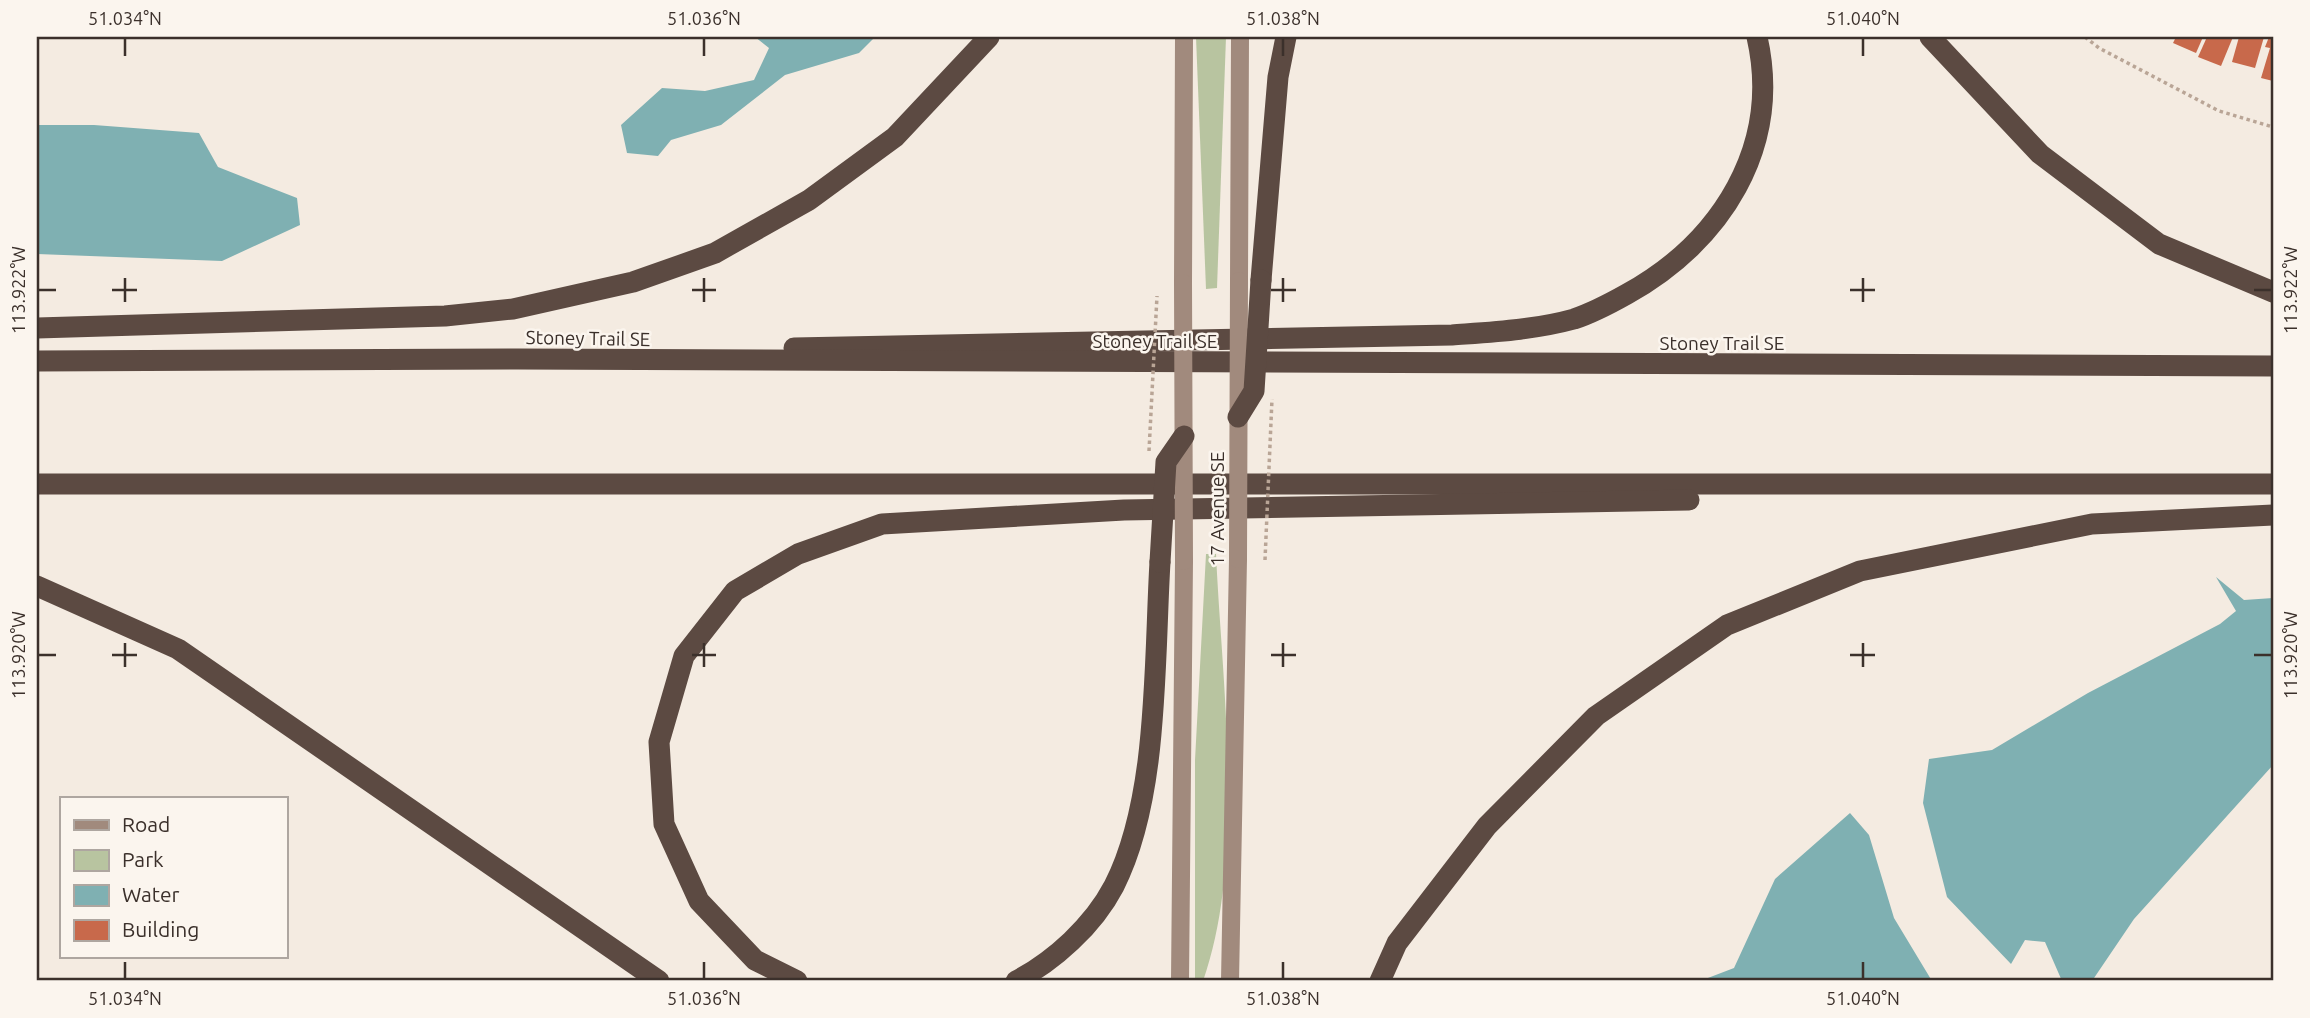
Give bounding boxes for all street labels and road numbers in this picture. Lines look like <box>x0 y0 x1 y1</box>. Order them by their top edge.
street label: Stoney Trail SE <box>525 326 651 350</box>
street label: Stoney Trail SE <box>1093 330 1217 352</box>
street label: Stoney Trail SE <box>1660 332 1784 354</box>
street label: 17 Avenue SE <box>1206 452 1228 566</box>

